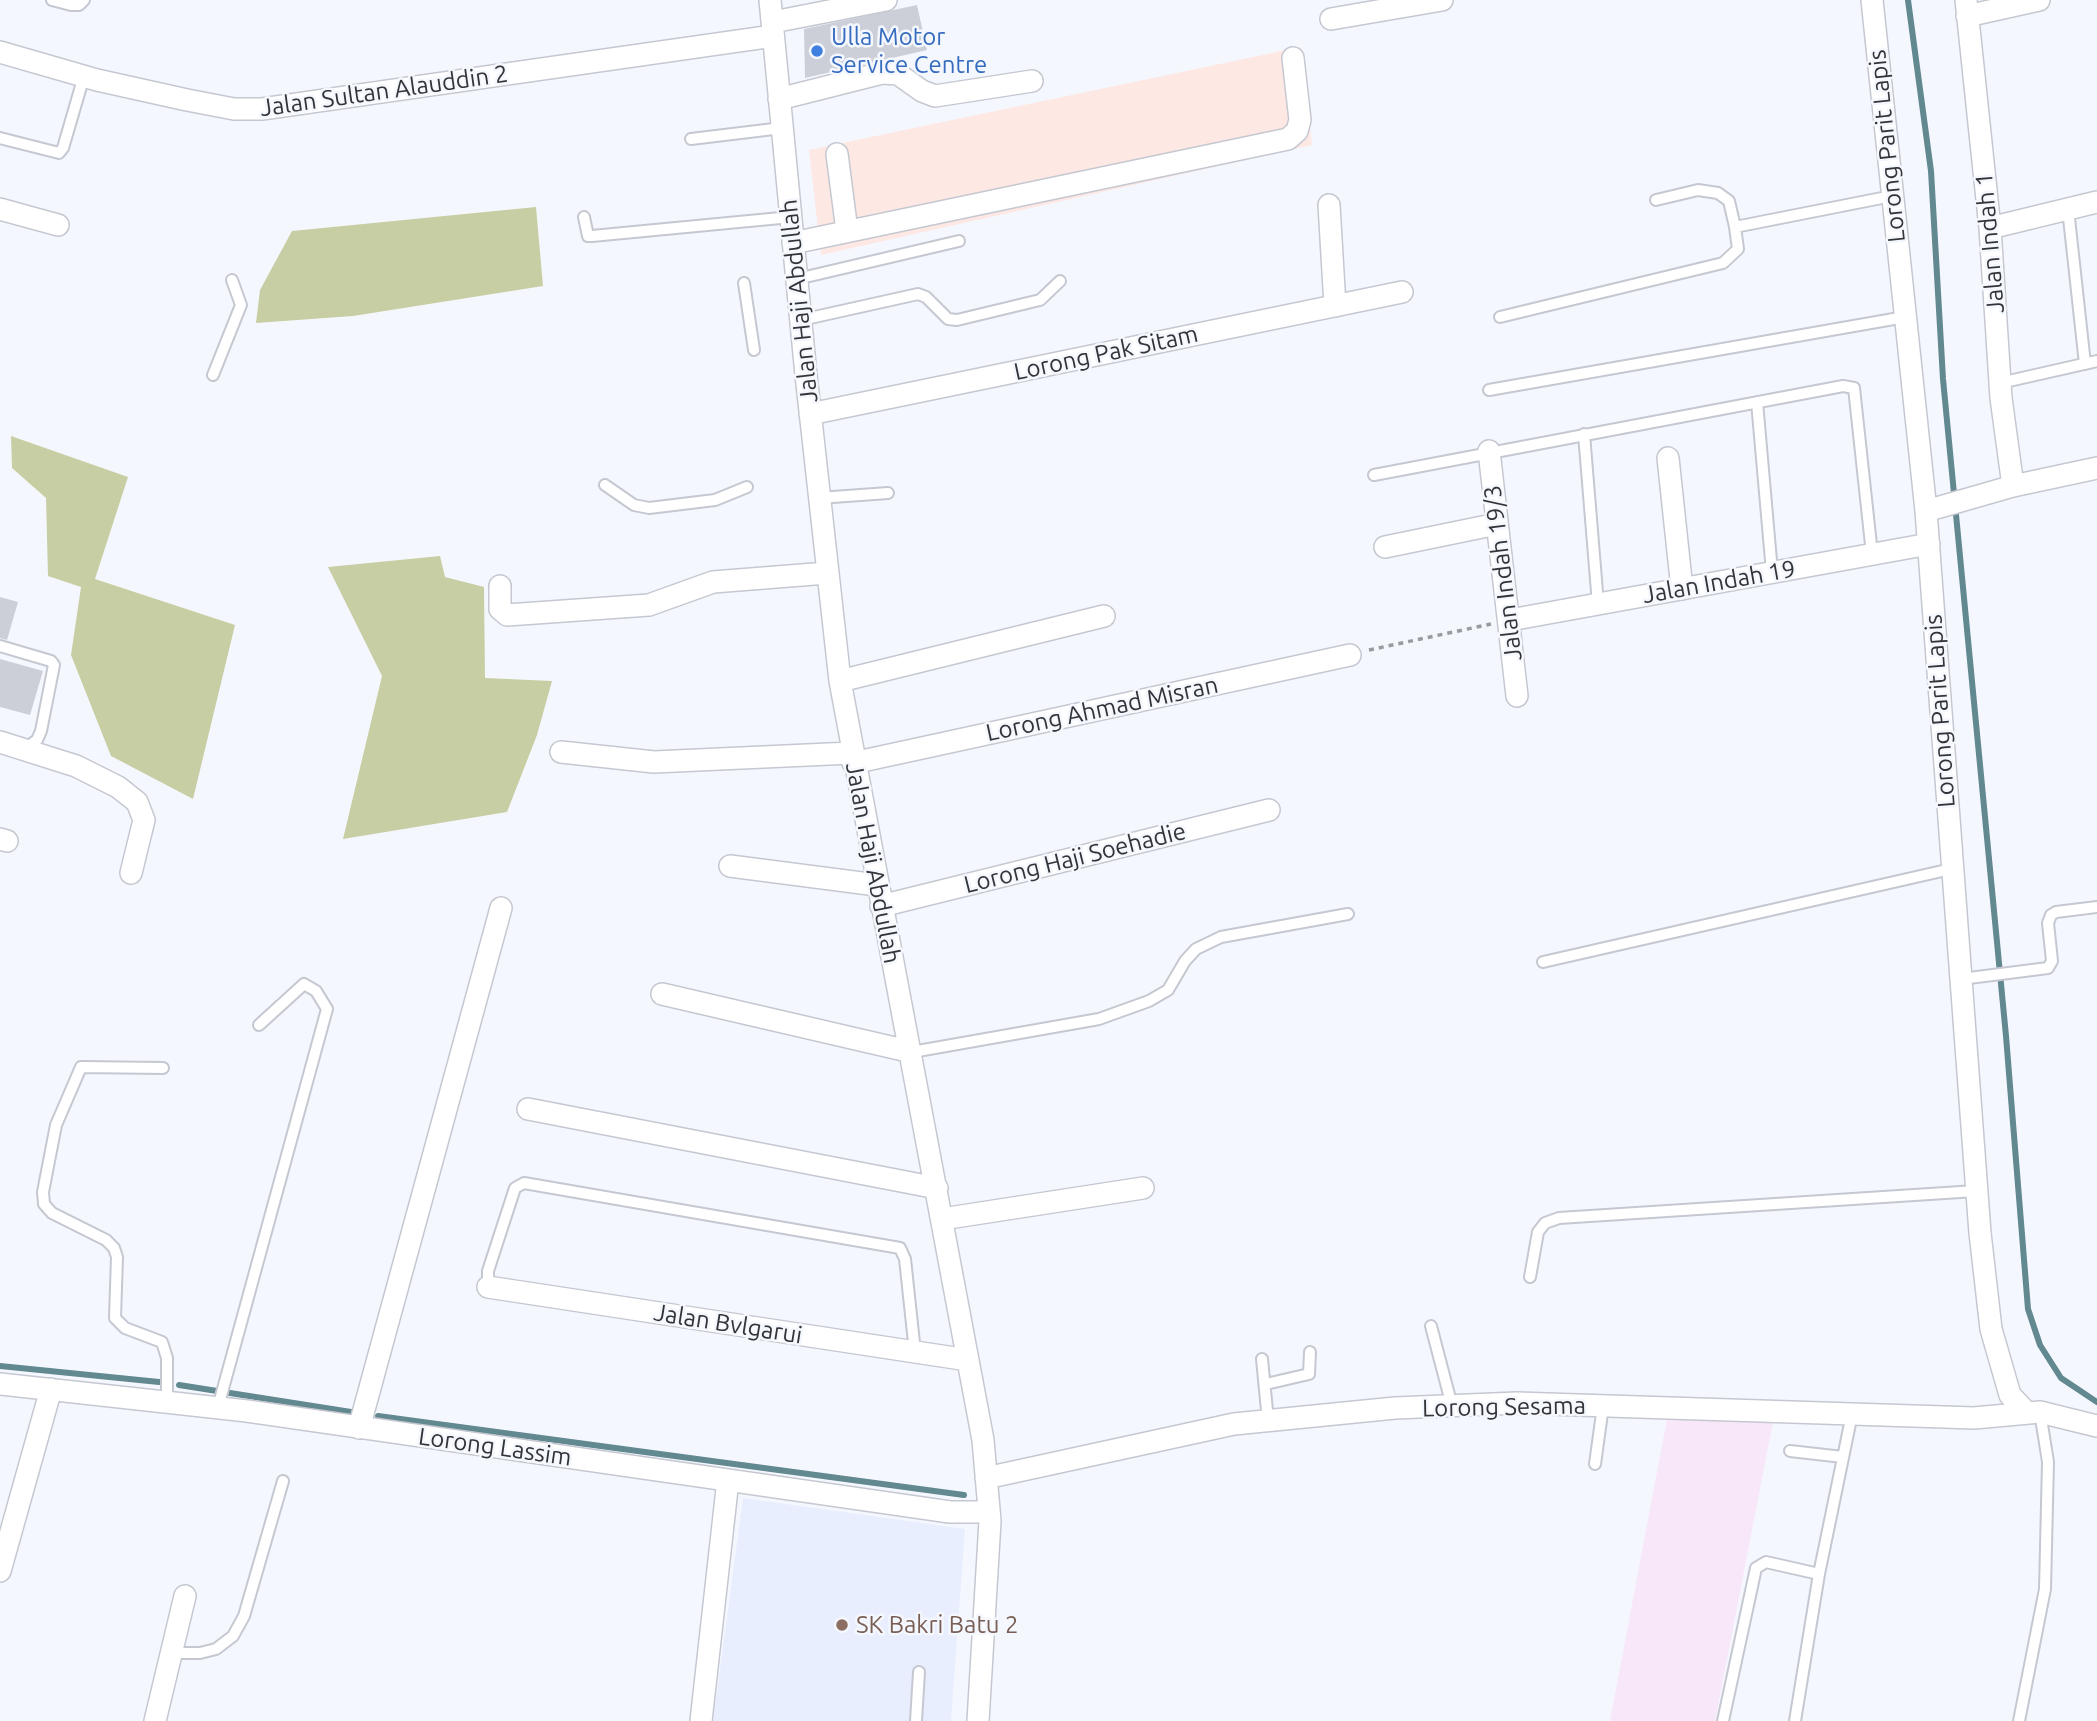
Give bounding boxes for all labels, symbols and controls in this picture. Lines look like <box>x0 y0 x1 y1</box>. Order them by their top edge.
place label: Ulla Motor Service Centre <box>831 23 987 79</box>
marker: Ulla Motor Service Centre <box>809 43 825 59</box>
street label: Lorong Parit Lapis <box>1863 48 1911 244</box>
street label: Jalan Sultan Alauddin 2 <box>258 59 510 123</box>
street label: Jalan Indah 1 <box>1970 172 2010 314</box>
street label: Jalan Haji Abdullah <box>774 198 824 404</box>
street label: Lorong Pak Sitam <box>1011 319 1201 387</box>
street label: Jalan Indah 19/3 <box>1478 483 1528 663</box>
street label: Jalan Indah 19 <box>1640 554 1798 610</box>
street label: Lorong Parit Lapis <box>1919 613 1961 809</box>
street label: Lorong Ahmad Misran <box>983 670 1221 748</box>
street label: Jalan Haji Abdullah <box>839 760 907 966</box>
street label: Lorong Haji Soehadie <box>961 816 1189 900</box>
street label: Jalan Bvlgarui <box>652 1298 804 1350</box>
street label: Lorong Sesama <box>1422 1391 1586 1423</box>
street label: Lorong Lassim <box>417 1422 573 1472</box>
place label: SK Bakri Batu 2 <box>856 1611 1019 1639</box>
marker: SK Bakri Batu 2 <box>834 1617 850 1633</box>

